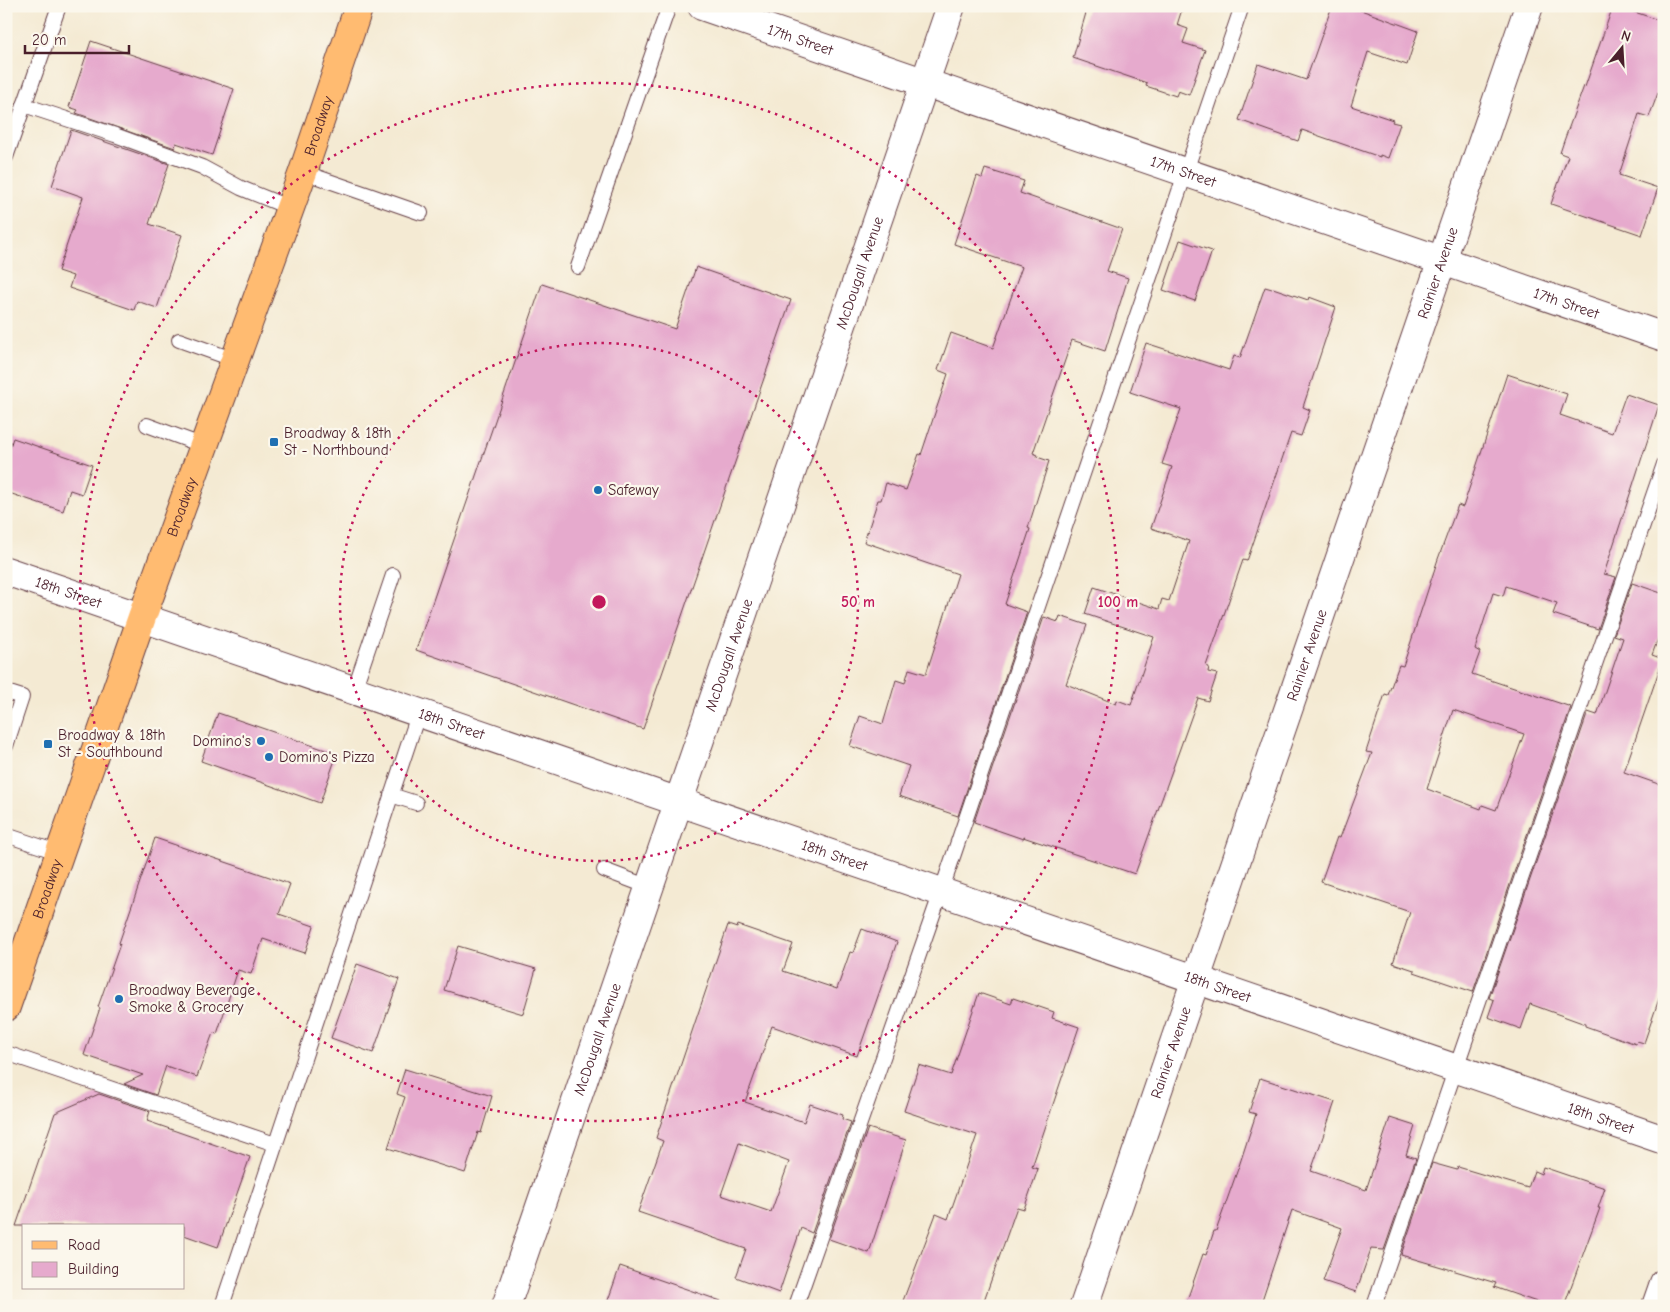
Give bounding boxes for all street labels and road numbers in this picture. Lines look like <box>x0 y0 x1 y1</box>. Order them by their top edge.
street label: 17th Street <box>765 20 836 60</box>
street label: Broadway <box>300 93 337 158</box>
street label: 17th Street <box>1148 152 1219 191</box>
street label: McDougall Avenue <box>832 214 887 332</box>
street label: Rainier Avenue <box>1414 224 1462 321</box>
street label: 17th Street <box>1531 284 1602 323</box>
street label: Broadway <box>163 475 201 539</box>
street label: 18th Street <box>33 573 104 612</box>
street label: McDougall Avenue <box>701 596 757 714</box>
street label: Rainier Avenue <box>1283 606 1331 703</box>
street label: 18th Street <box>416 704 488 744</box>
street label: 18th Street <box>799 836 871 875</box>
street label: Broadway <box>28 857 66 921</box>
street label: 18th Street <box>1182 967 1254 1007</box>
street label: McDougall Avenue <box>570 980 625 1098</box>
street label: Rainier Avenue <box>1147 1004 1195 1101</box>
street label: 18th Street <box>1565 1099 1637 1138</box>

